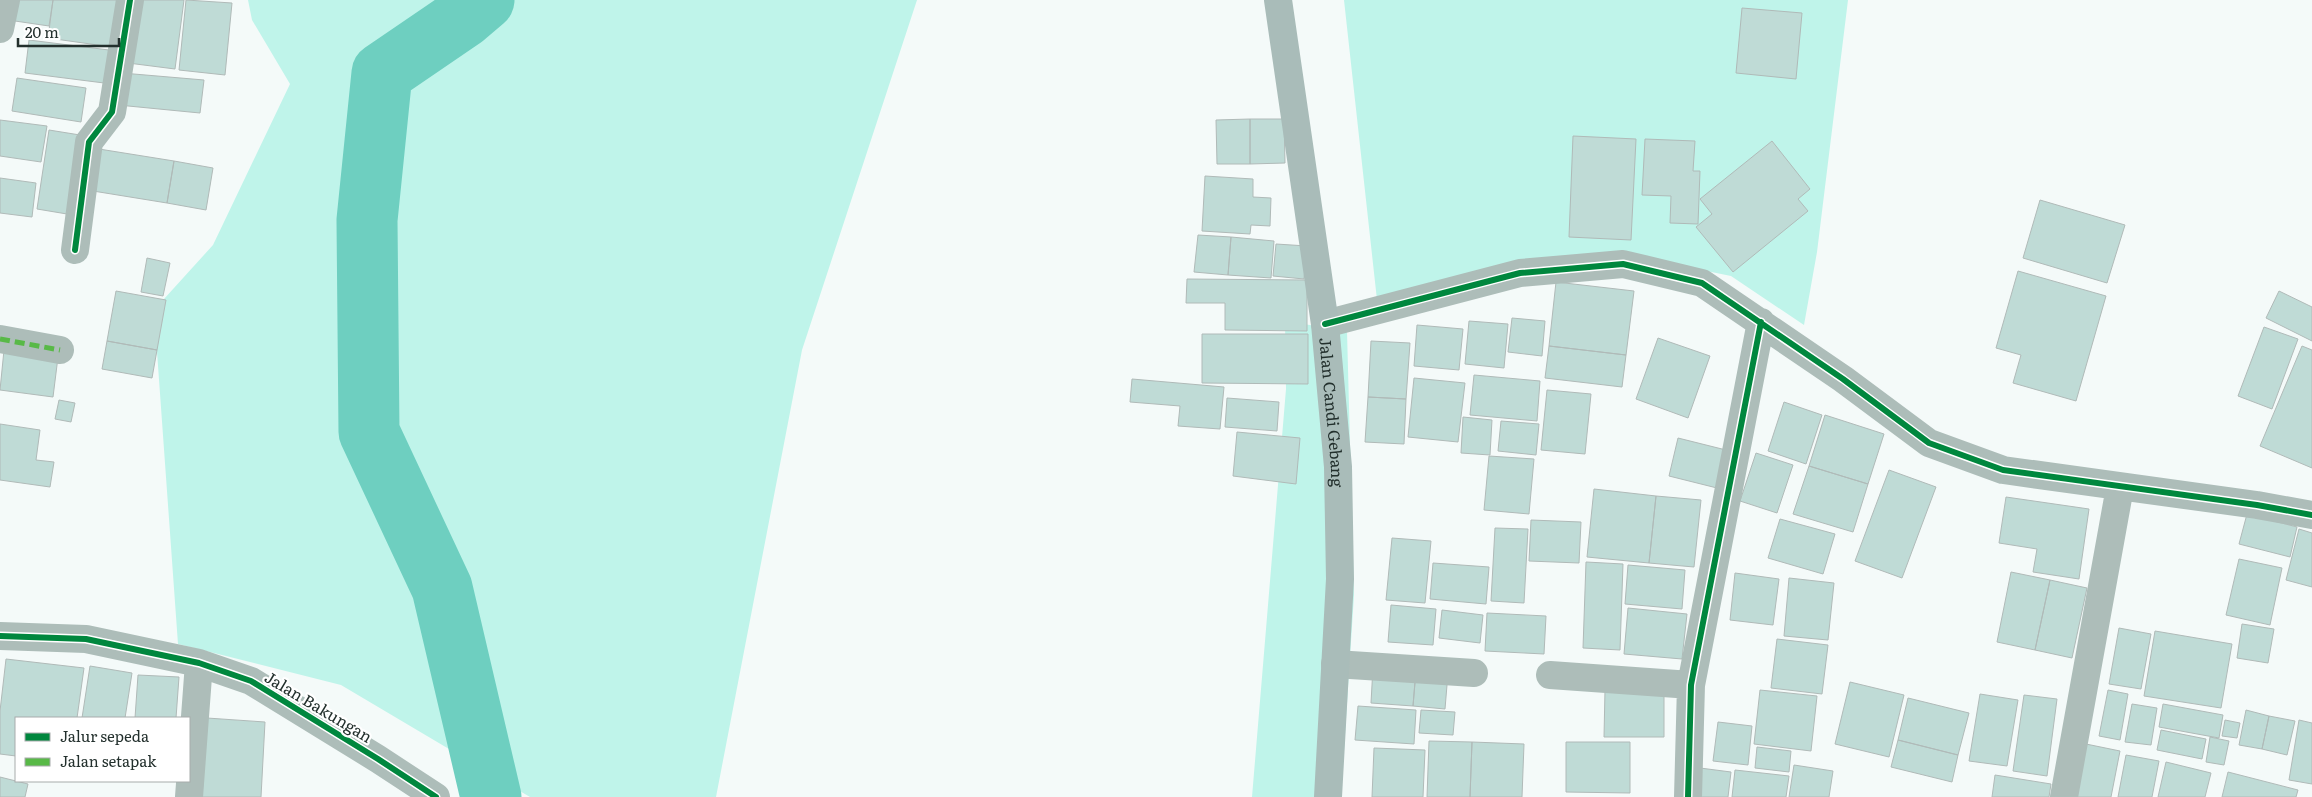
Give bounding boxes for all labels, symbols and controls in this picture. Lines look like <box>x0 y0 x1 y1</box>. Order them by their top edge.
scale bar <box>18 15 119 47</box>
text: 20 m <box>25 20 59 43</box>
street label: Jalan Candi Gebang <box>1314 336 1350 488</box>
street label: Jalan Bakungan <box>261 664 378 748</box>
legend <box>15 717 190 782</box>
text: Jalur sepeda <box>60 724 150 747</box>
text: Jalan setapak <box>60 749 157 772</box>

